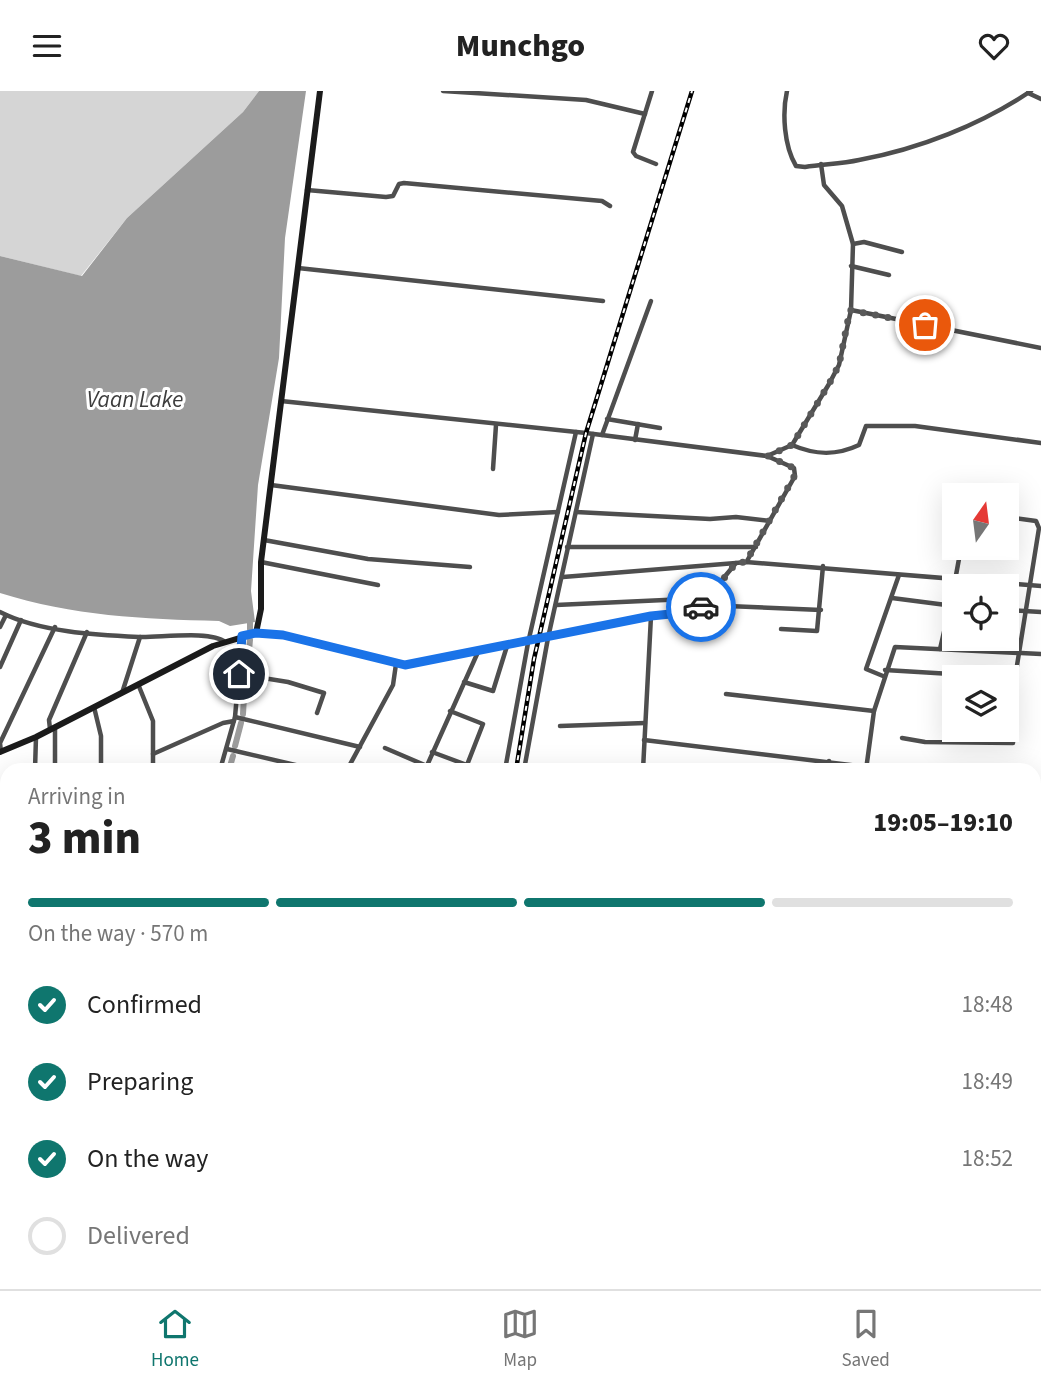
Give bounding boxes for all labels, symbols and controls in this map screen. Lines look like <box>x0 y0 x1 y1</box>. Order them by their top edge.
text: Munchgo <box>456 23 585 69</box>
icon: menu <box>28 27 66 65</box>
icon: heart <box>975 27 1013 65</box>
pin <box>895 295 955 355</box>
icon: bag <box>906 306 944 344</box>
water label: Vaan Lake <box>87 383 183 416</box>
north arrow <box>942 483 1018 560</box>
map controls <box>942 483 1019 742</box>
courier <box>666 572 736 642</box>
button: locate <box>942 574 1019 651</box>
icon: car <box>682 588 720 626</box>
pin <box>209 644 269 704</box>
icon: home <box>220 655 258 693</box>
button: layers <box>942 665 1019 742</box>
text: Arriving in <box>28 780 126 813</box>
text: 19:05–19:10 <box>873 804 1013 841</box>
text: 3 min <box>28 806 141 871</box>
text: On the way · 570 m <box>28 917 208 950</box>
icon: check <box>28 986 66 1024</box>
text: Confirmed <box>87 986 202 1023</box>
text: 18:48 <box>962 988 1013 1021</box>
icon: check <box>28 1063 66 1101</box>
text: Preparing <box>87 1063 193 1100</box>
text: 18:49 <box>962 1065 1013 1098</box>
icon: check <box>28 1140 66 1178</box>
text: On the way <box>87 1140 208 1177</box>
text: 18:52 <box>962 1142 1013 1175</box>
text: Delivered <box>87 1217 190 1254</box>
tab: Home <box>151 1305 199 1374</box>
tab: Map <box>501 1305 539 1374</box>
tab: Saved <box>841 1305 890 1374</box>

